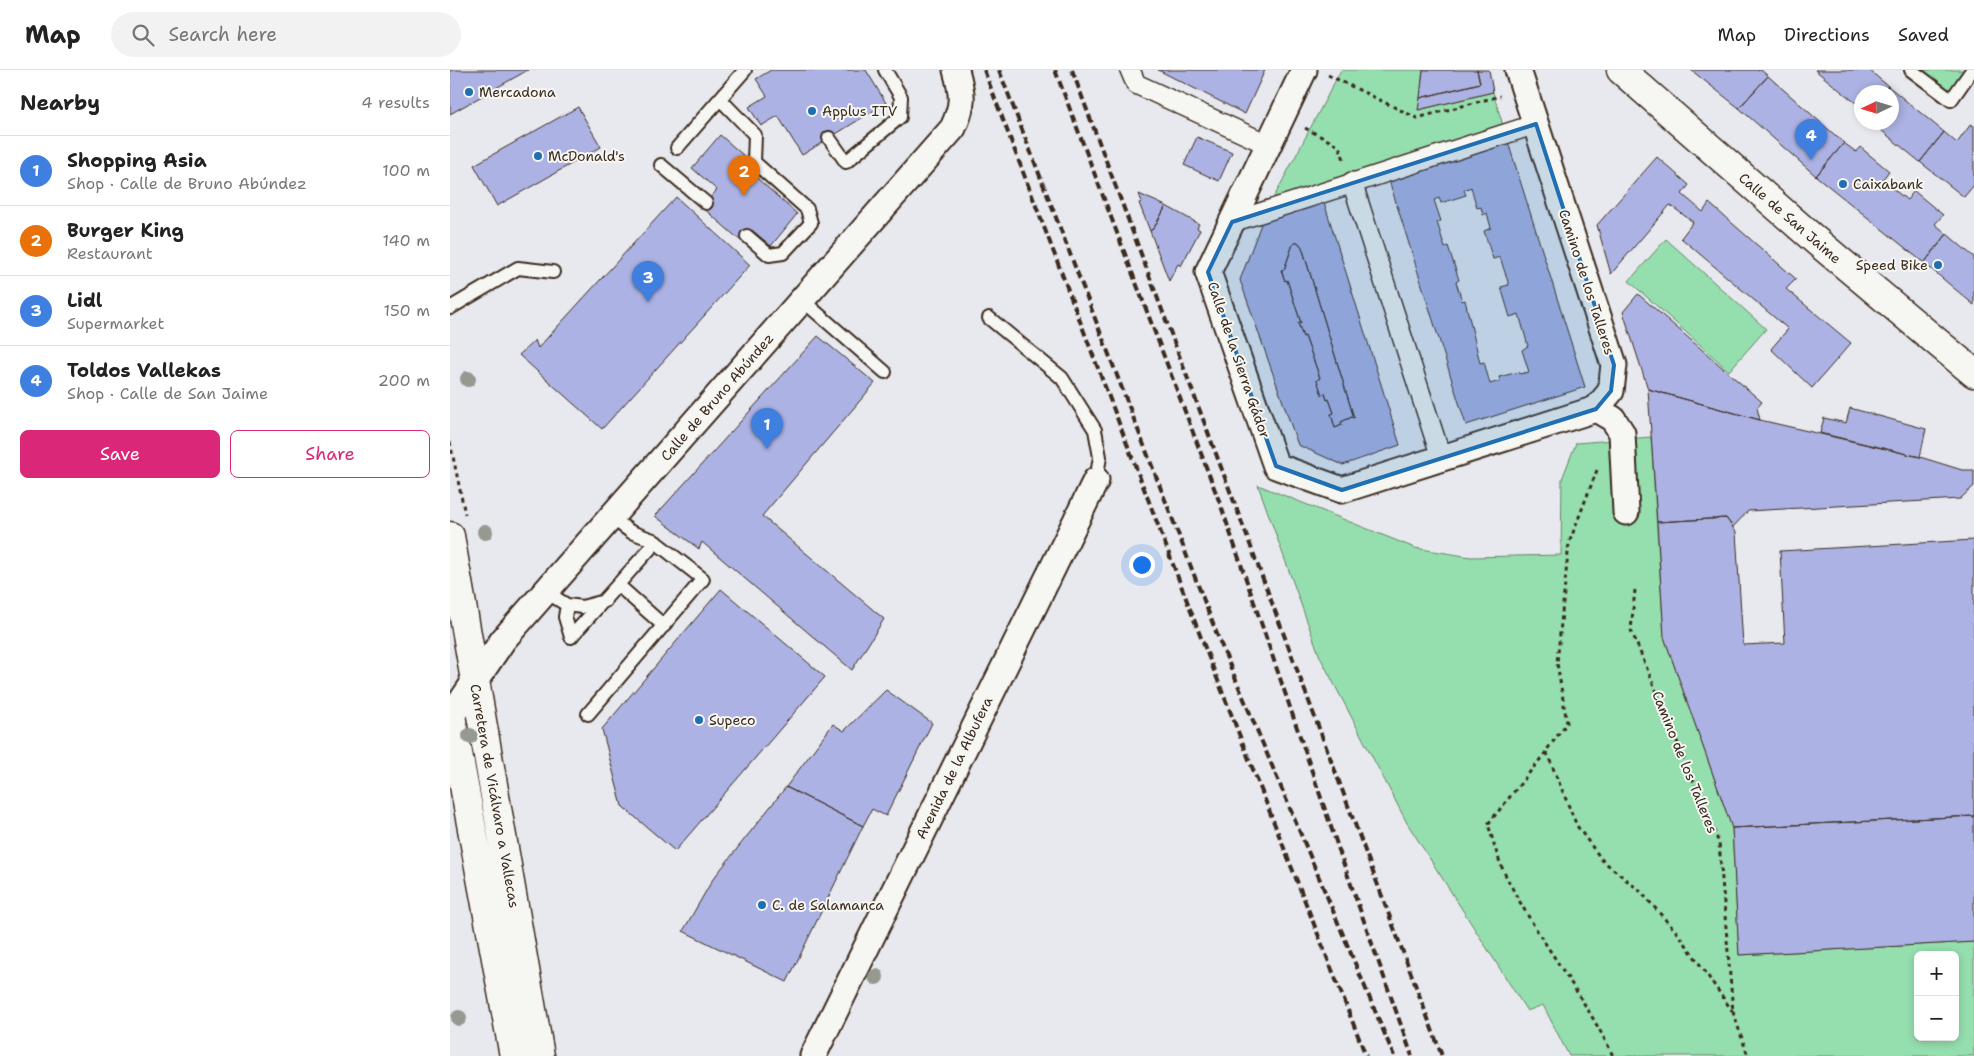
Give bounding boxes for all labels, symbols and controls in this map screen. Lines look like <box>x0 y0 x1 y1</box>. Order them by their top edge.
search box <box>111 12 461 57</box>
text: Map <box>25 19 81 51</box>
icon: search <box>129 21 157 49</box>
text: Search here <box>169 22 277 47</box>
text: Map <box>1718 23 1756 47</box>
text: Directions <box>1784 23 1870 47</box>
text: Saved <box>1898 23 1949 47</box>
place label: Mercadona <box>479 83 556 101</box>
north arrow <box>1854 85 1899 130</box>
marker: Mercadona <box>463 86 475 98</box>
text: Nearby <box>20 89 100 117</box>
text: 4 results <box>361 92 430 113</box>
place label: Applus ITV <box>822 102 898 120</box>
marker: Applus ITV <box>806 105 818 117</box>
pin: 4 <box>1795 119 1827 160</box>
place label: McDonald's <box>548 147 625 165</box>
text: Shopping Asia <box>67 148 207 173</box>
marker: McDonald's <box>532 150 544 162</box>
pin: 2 <box>728 155 760 196</box>
text: 1 <box>32 160 40 181</box>
text: 100 m <box>382 160 430 181</box>
street label: Calle de San Jaime <box>1735 169 1845 267</box>
text: Shop · Calle de Bruno Abúndez <box>67 173 307 194</box>
place label: Caixabank <box>1853 175 1923 193</box>
marker: Caixabank <box>1837 178 1849 190</box>
street label: Camino de los Talleres <box>1555 207 1619 357</box>
text: Burger King <box>67 218 184 243</box>
text: 2 <box>30 230 42 251</box>
text: 140 m <box>383 230 430 251</box>
text: Restaurant <box>67 243 153 264</box>
place label: Speed Bike <box>1856 256 1928 274</box>
marker: Speed Bike <box>1932 259 1944 271</box>
pin: 3 <box>632 261 664 302</box>
street label: Calle de la Sierra Gádor <box>1204 279 1274 441</box>
text: Lidl <box>67 288 102 313</box>
text: 3 <box>30 300 42 321</box>
text: 150 m <box>383 300 430 321</box>
text: Supermarket <box>67 313 164 334</box>
street label: Calle de Bruno Abúndez <box>657 329 777 465</box>
text: Toldos Vallekas <box>67 358 221 383</box>
text: 4 <box>30 370 42 391</box>
text: 200 m <box>378 370 430 391</box>
text: Shop · Calle de San Jaime <box>67 383 268 404</box>
pin: 1 <box>751 408 783 449</box>
button: Save <box>20 430 220 478</box>
button: Share <box>230 430 430 478</box>
your location <box>1129 552 1155 578</box>
street label: Carretera de Vicálvaro a Vallecas <box>466 683 524 909</box>
street label: Camino de los Talleres <box>1648 688 1722 836</box>
street label: Avenida de la Albufera <box>912 694 996 842</box>
place label: Supeco <box>709 711 755 729</box>
marker: Supeco <box>693 714 705 726</box>
place label: C. de Salamanca <box>772 896 884 914</box>
marker: C. de Salamanca <box>756 899 768 911</box>
map controls <box>1914 951 1959 1041</box>
button: + <box>1914 951 1959 996</box>
button: − <box>1914 996 1959 1041</box>

